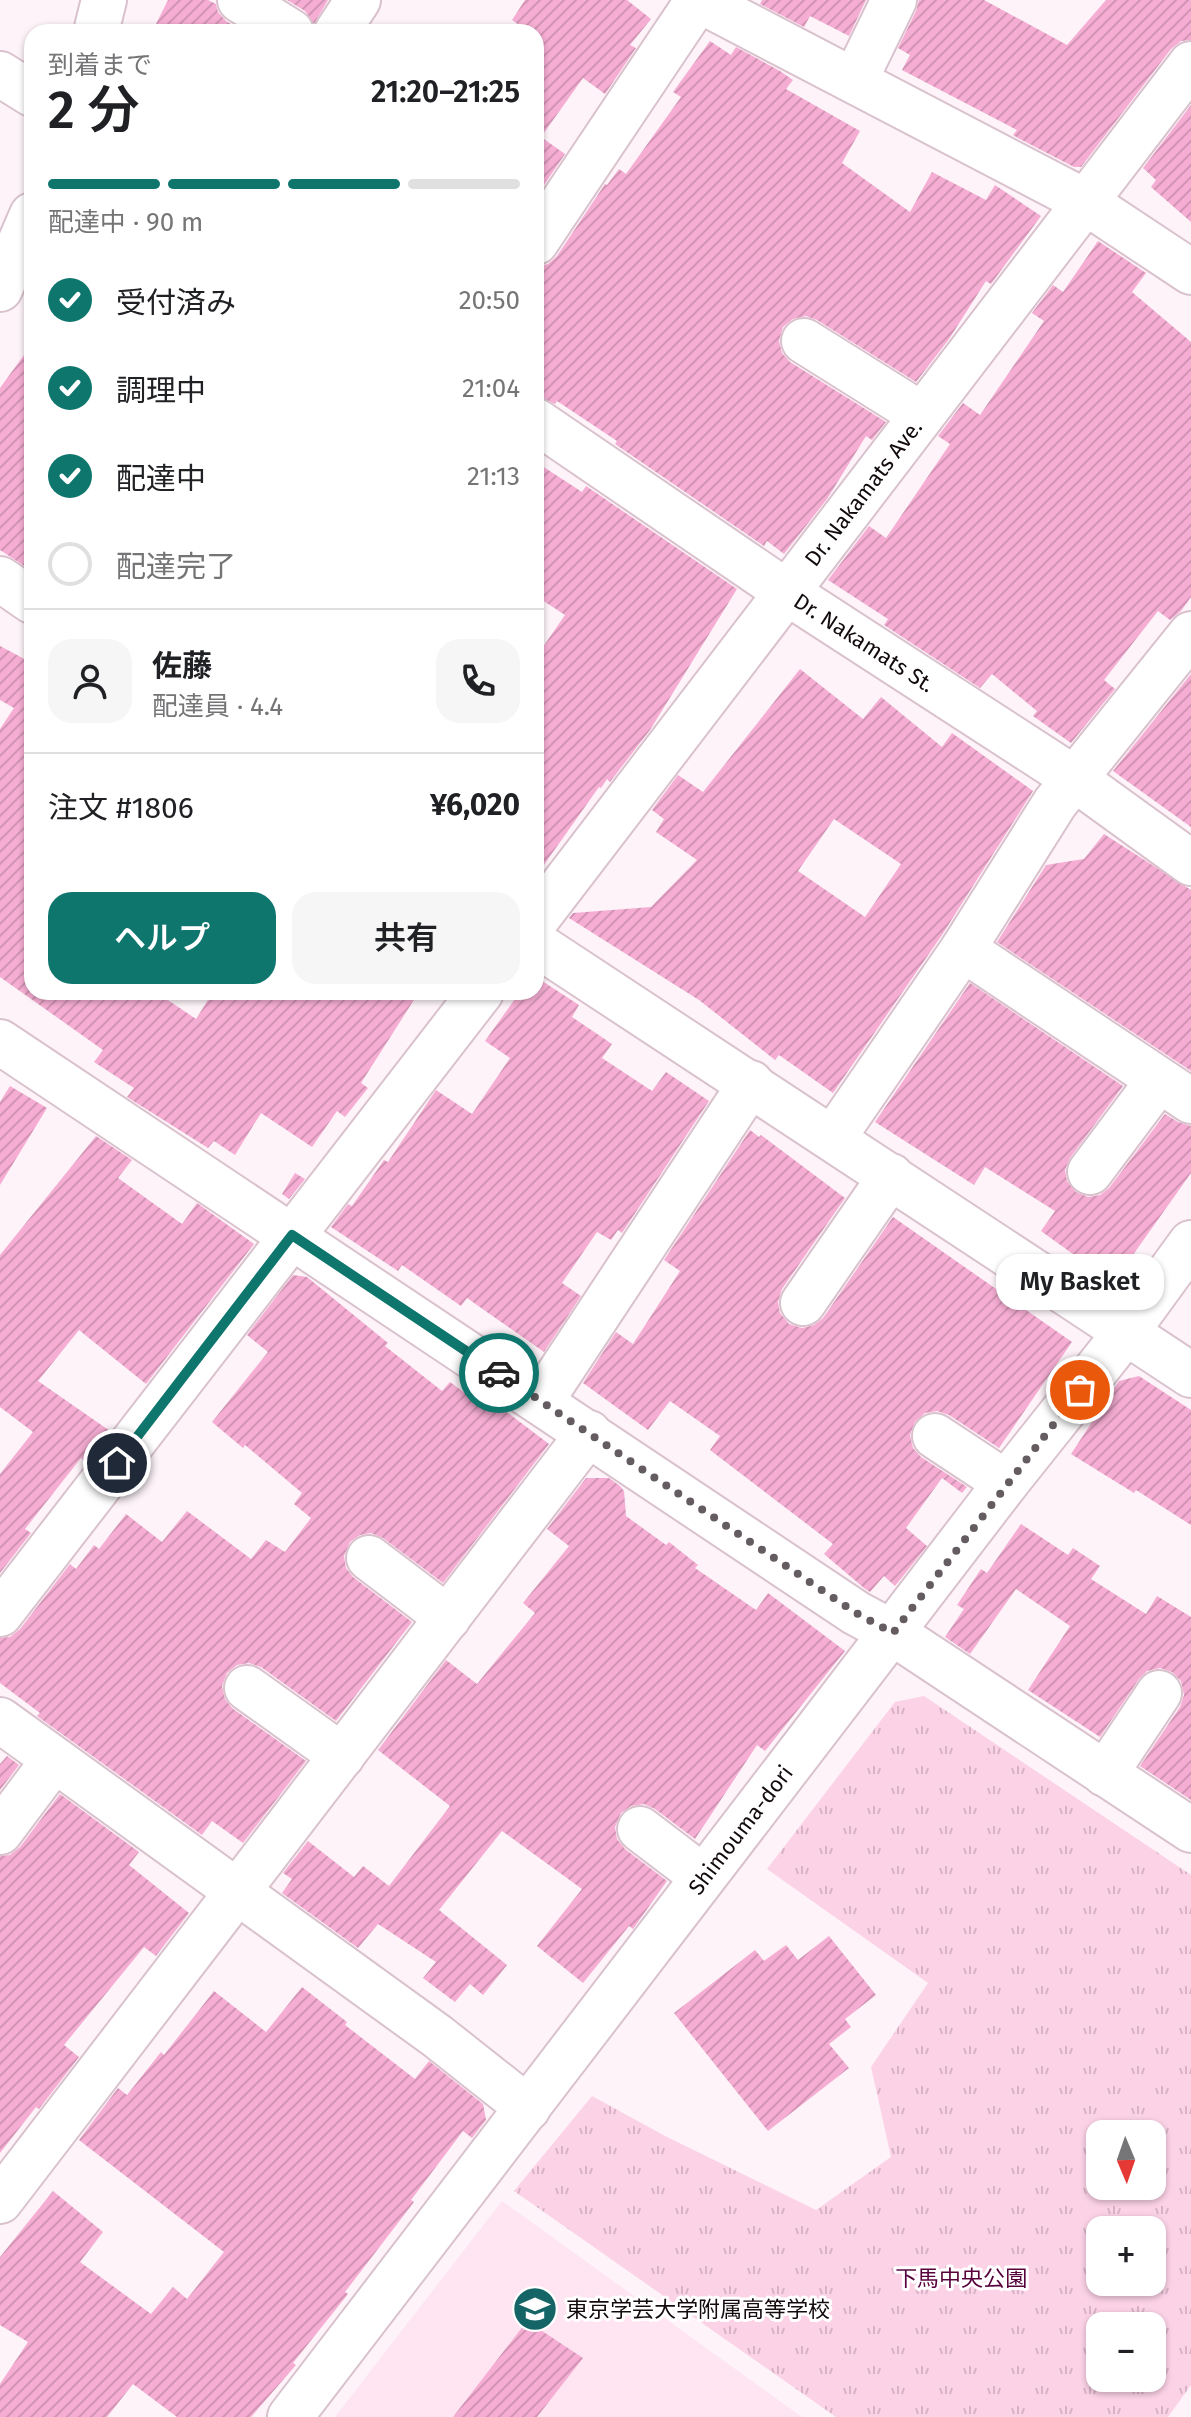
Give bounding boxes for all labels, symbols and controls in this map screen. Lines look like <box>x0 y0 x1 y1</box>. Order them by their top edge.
text: 到着まで <box>48 50 152 81</box>
text: 21:20–21:25 <box>371 74 520 110</box>
text: 2 分 <box>48 79 139 142</box>
text: 配達中 · 90 m <box>48 207 203 238</box>
icon: check <box>48 278 92 322</box>
text: 受付済み <box>116 285 236 321</box>
text: 20:50 <box>459 285 520 316</box>
icon: check <box>48 366 92 410</box>
text: 調理中 <box>116 373 206 409</box>
text: 21:04 <box>462 373 520 404</box>
street label: Dr. Nakamats Ave. <box>799 414 928 572</box>
icon: check <box>48 454 92 498</box>
text: 配達中 <box>116 461 206 497</box>
text: 21:13 <box>467 461 520 492</box>
text: 配達完了 <box>116 549 236 585</box>
street label: Dr. Nakamats St. <box>789 587 939 698</box>
button: person <box>48 639 132 723</box>
button: phone <box>436 639 520 723</box>
text: 佐藤 <box>152 648 212 684</box>
text: 配達員 · 4.4 <box>152 691 283 722</box>
text: ¥6,020 <box>430 787 520 823</box>
text: 注文 #1806 <box>48 790 194 826</box>
button: ヘルプ <box>48 892 276 984</box>
button: 共有 <box>292 892 520 984</box>
callout: My Basket <box>996 1254 1164 1310</box>
text: My Basket <box>1020 1266 1140 1297</box>
courier <box>459 1333 539 1413</box>
icon: car <box>477 1351 521 1395</box>
pin <box>1046 1356 1114 1424</box>
icon: bag <box>1058 1368 1102 1412</box>
pin <box>83 1429 151 1497</box>
icon: home <box>95 1441 139 1485</box>
street label: Shimouma-dori <box>682 1760 799 1900</box>
north arrow <box>1086 2120 1166 2200</box>
map controls <box>1086 2120 1166 2392</box>
button: + <box>1086 2216 1166 2296</box>
park label: 下馬中央公園 <box>895 2265 1027 2292</box>
school or university icon: 東京学芸大学附属高等学校 <box>511 2285 559 2333</box>
place label: 東京学芸大学附属高等学校 <box>566 2296 830 2323</box>
button: − <box>1086 2312 1166 2392</box>

